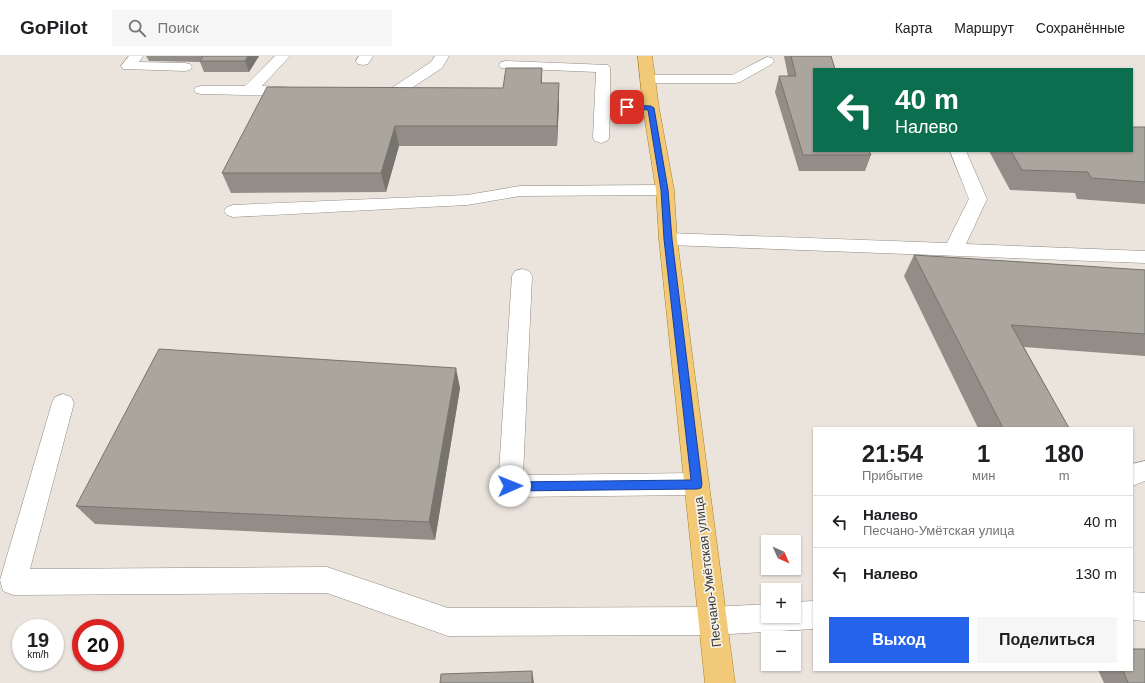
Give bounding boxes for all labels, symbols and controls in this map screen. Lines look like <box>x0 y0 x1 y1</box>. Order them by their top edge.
search box <box>112 10 392 46</box>
text: GoPilot <box>20 17 88 38</box>
icon: search <box>126 17 148 39</box>
text: Поиск <box>158 19 199 36</box>
text: Карта <box>895 20 932 36</box>
text: Маршрут <box>954 20 1014 36</box>
text: Сохранённые <box>1036 20 1125 36</box>
icon: left <box>829 84 881 136</box>
text: 40 m <box>895 84 959 115</box>
pin <box>610 90 644 124</box>
icon: arrive <box>616 96 638 118</box>
text: Налево <box>895 117 958 137</box>
text: 21:54 <box>862 440 923 467</box>
text: 1 <box>977 440 990 467</box>
text: 180 <box>1044 440 1084 467</box>
position arrow <box>489 465 531 507</box>
text: Прибытие <box>862 468 923 483</box>
text: мин <box>972 468 995 483</box>
text: m <box>1059 468 1070 483</box>
street label: Песчано-Умётская улица <box>691 495 724 648</box>
text: Налево <box>863 506 918 523</box>
icon: left <box>829 511 851 533</box>
text: 40 m <box>1084 513 1117 530</box>
text: Песчано-Умётская улица <box>863 523 1014 538</box>
north arrow <box>761 535 801 575</box>
map controls <box>761 535 801 671</box>
icon: left <box>829 563 851 585</box>
text: Налево <box>863 565 918 582</box>
text: 130 m <box>1075 565 1117 582</box>
button: + <box>761 583 801 623</box>
button: Выход <box>829 617 969 663</box>
button: Поделиться <box>977 617 1117 663</box>
speed limit sign: 20 <box>72 619 124 671</box>
text: 19 <box>27 629 49 651</box>
button: − <box>761 631 801 671</box>
text: km/h <box>27 649 49 660</box>

